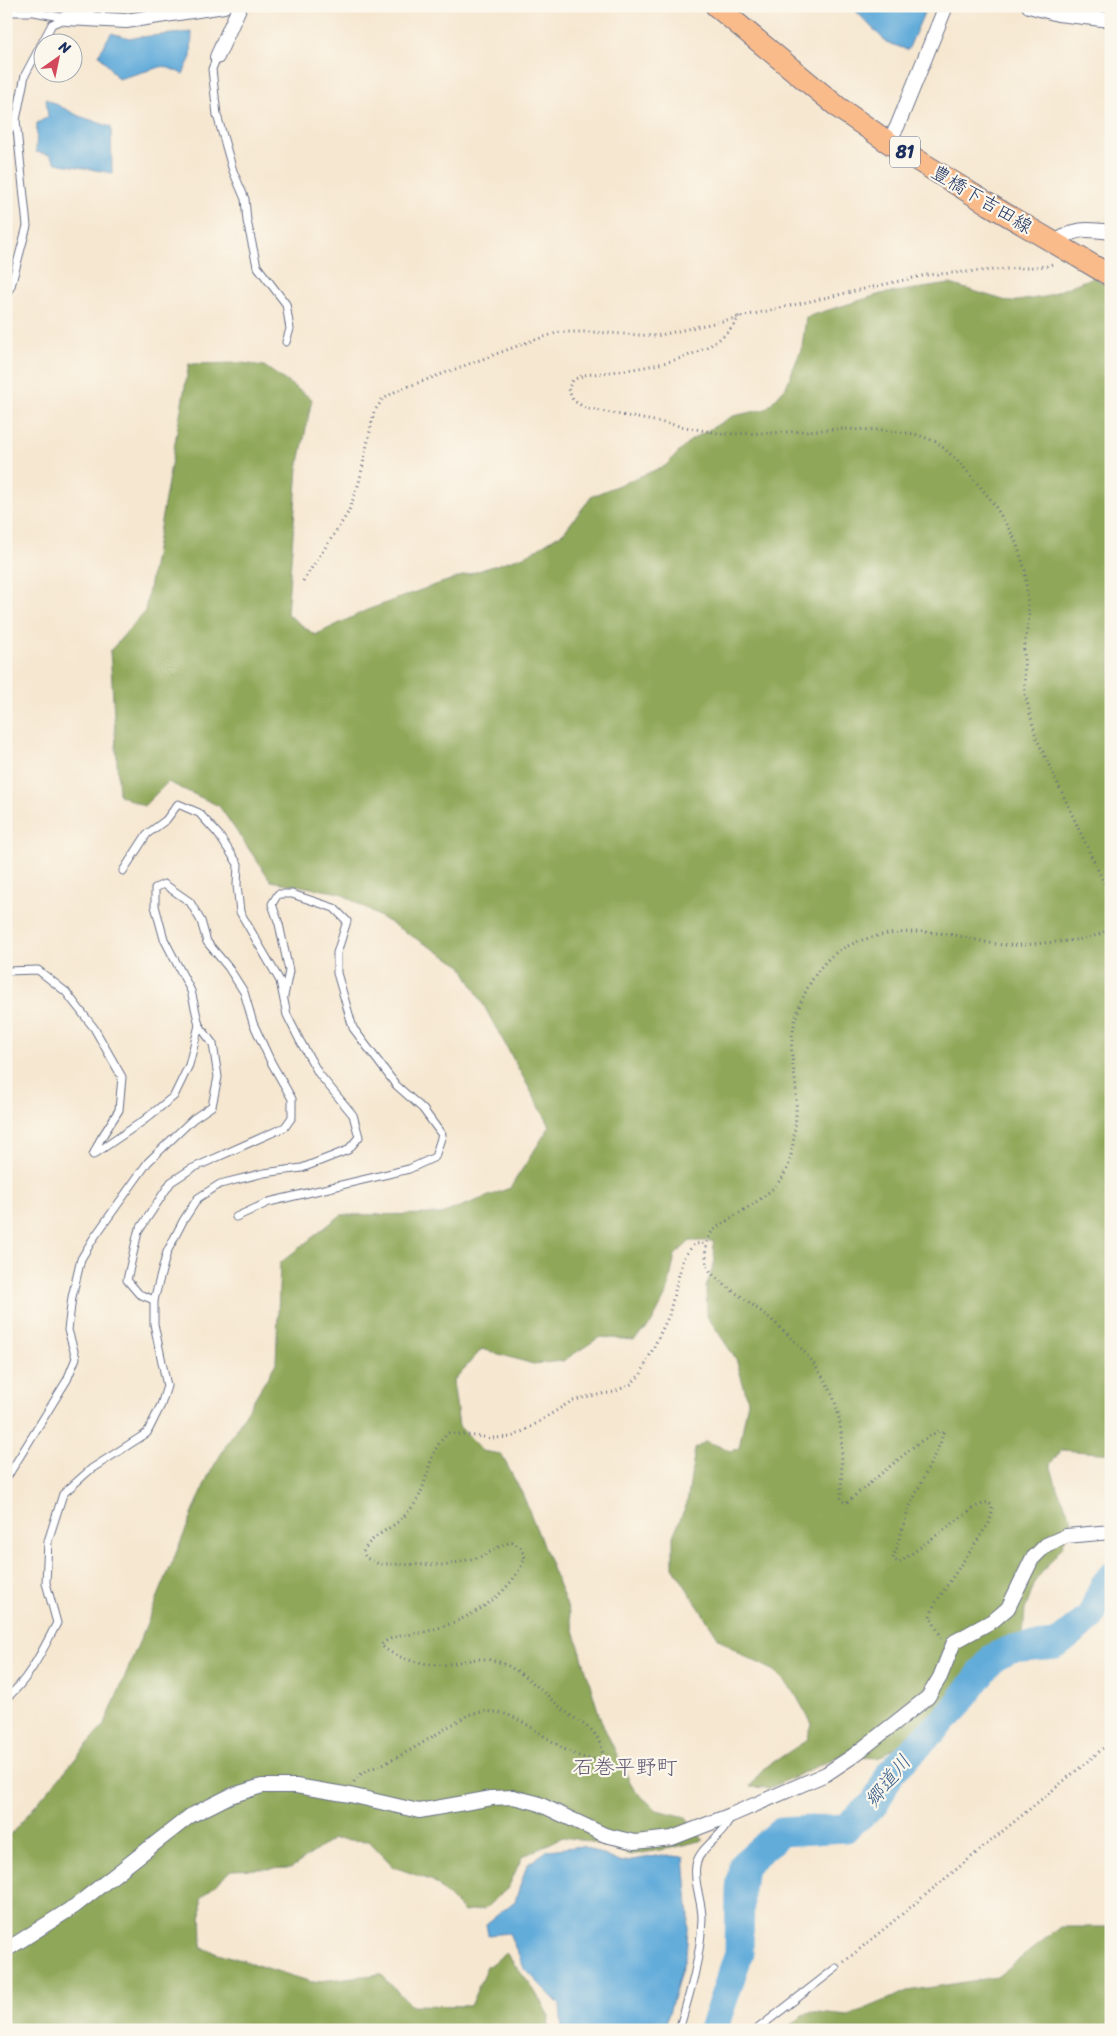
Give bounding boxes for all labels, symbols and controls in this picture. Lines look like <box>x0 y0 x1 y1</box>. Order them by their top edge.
north arrow <box>32 32 82 82</box>
text: N <box>53 34 76 61</box>
road number: 81 <box>890 136 920 168</box>
street label: 豊橋下吉田線 <box>925 155 1039 243</box>
water label: 郷道川 <box>856 1747 920 1815</box>
district label: 石巻平野町 <box>573 1748 678 1786</box>

